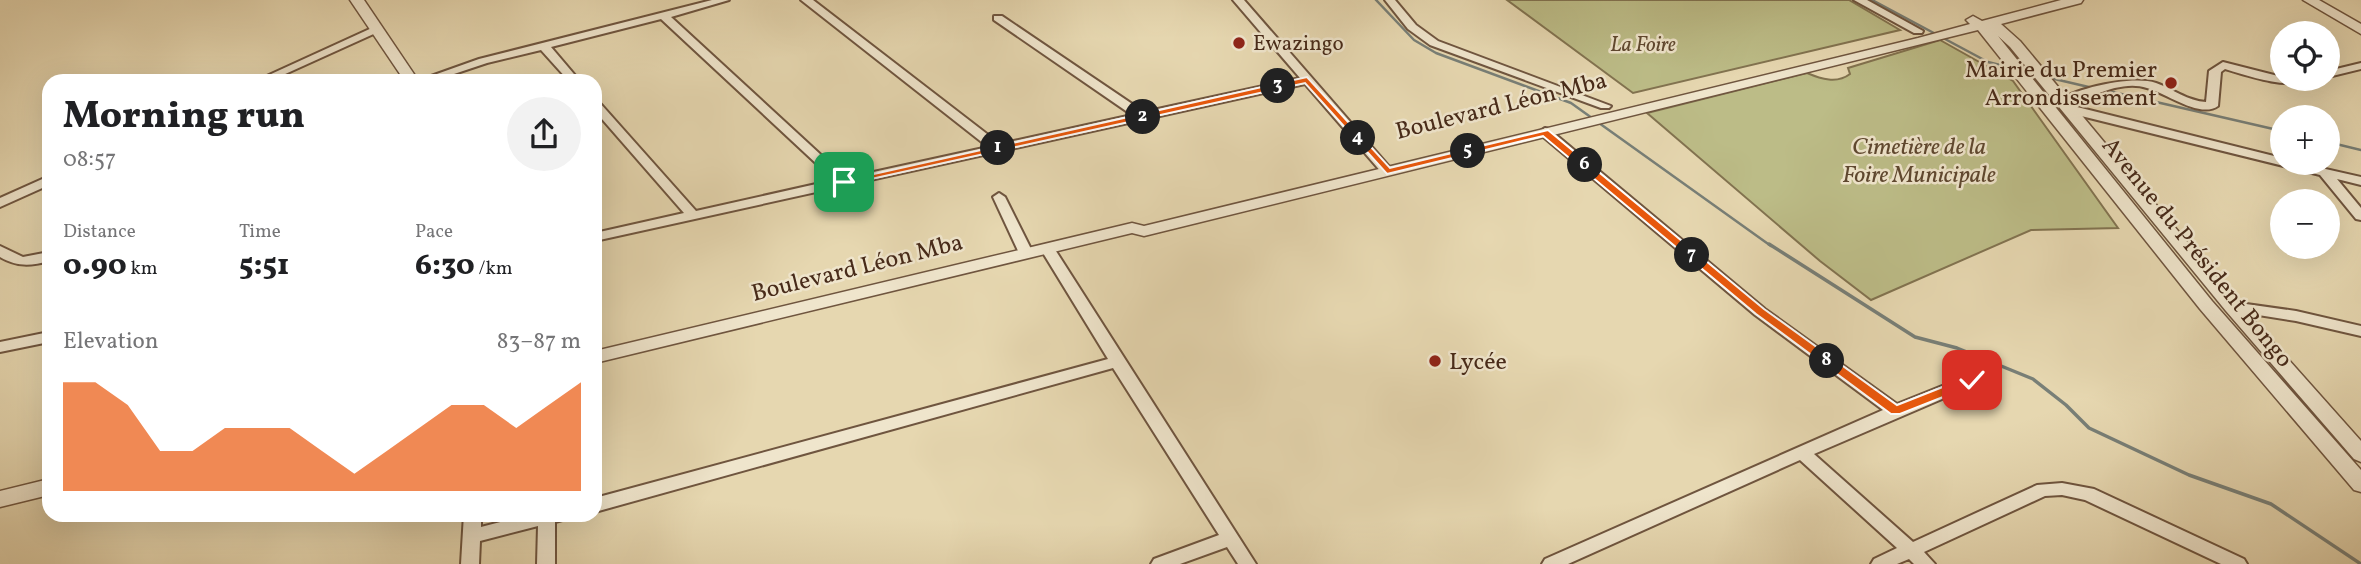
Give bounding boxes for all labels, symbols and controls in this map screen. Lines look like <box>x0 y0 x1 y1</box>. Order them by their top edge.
map controls <box>2270 21 2340 259</box>
button: locate <box>2270 21 2340 91</box>
place label: Ewazingo <box>1253 30 1344 59</box>
park label: La Foire <box>1610 31 1676 60</box>
marker: Ewazingo <box>1231 35 1247 51</box>
place label: Mairie du Premier Arrondissement <box>1965 54 2157 116</box>
street label: Boulevard Léon Mba <box>1392 64 1611 150</box>
pin: 3 <box>1260 68 1296 104</box>
text: 3 <box>1273 72 1282 98</box>
marker: Mairie du Premier Arrondissement <box>2163 75 2179 91</box>
text: Morning run <box>63 91 305 144</box>
button: share <box>507 97 581 171</box>
pin: 2 <box>1126 100 1160 134</box>
text: 2 <box>1138 103 1147 129</box>
button: + <box>2270 105 2340 175</box>
pin: 4 <box>1340 120 1376 156</box>
text: 4 <box>1352 124 1363 150</box>
pin: 1 <box>981 130 1016 166</box>
park label: Cimetière de la Foire Municipale <box>1842 131 1996 193</box>
street label: Avenue du Président Bongo <box>2093 131 2300 376</box>
text: 1 <box>994 134 1001 160</box>
pin: 5 <box>1450 134 1486 168</box>
text: 5 <box>1463 137 1472 163</box>
text: 08:57 <box>63 144 116 176</box>
pin: 6 <box>1568 148 1602 182</box>
text: 6 <box>1579 151 1590 177</box>
pin <box>814 152 874 212</box>
icon: arrive <box>825 163 863 201</box>
button: − <box>2270 189 2340 259</box>
text: Distance <box>63 219 136 245</box>
text: Time <box>239 219 281 245</box>
text: Pace <box>415 219 453 245</box>
street label: Boulevard Léon Mba <box>748 226 967 312</box>
pin: 7 <box>1674 238 1710 272</box>
text: 7 <box>1687 241 1696 267</box>
text: 0.90 <box>63 245 127 287</box>
text: 5:51 <box>239 245 289 287</box>
text: 6:30 <box>415 245 475 287</box>
text: km <box>127 256 158 282</box>
text: /km <box>475 256 513 282</box>
text: Elevation <box>63 326 159 358</box>
text: 83–87 m <box>497 326 581 358</box>
pin: 8 <box>1810 344 1844 378</box>
place label: Lycée <box>1449 346 1507 380</box>
text: 8 <box>1821 347 1832 373</box>
pin <box>1942 350 2002 410</box>
marker: Lycée <box>1427 353 1443 369</box>
icon: check <box>1953 361 1991 399</box>

